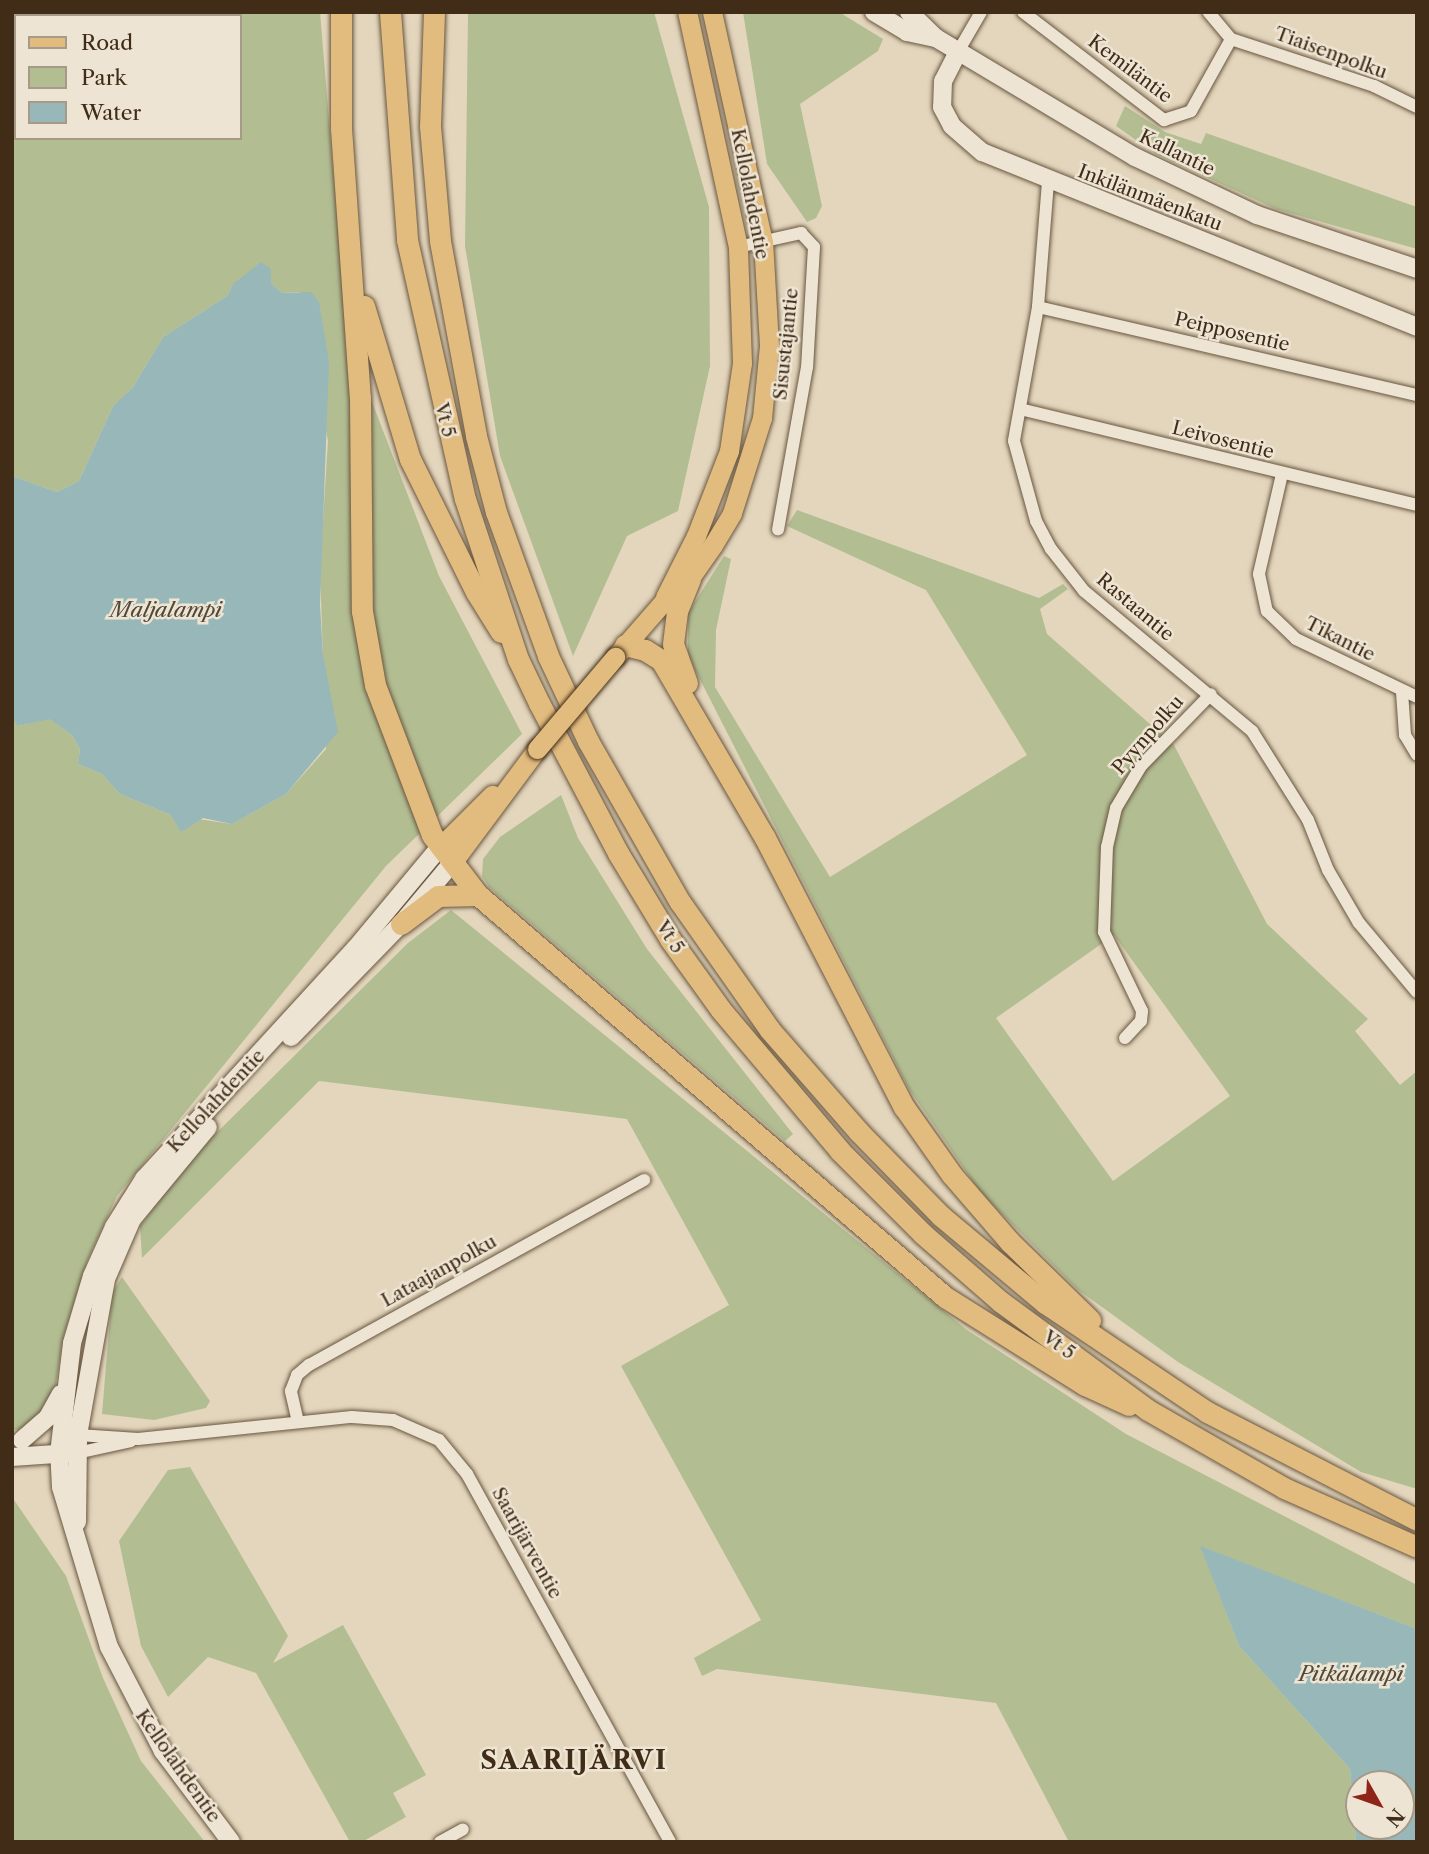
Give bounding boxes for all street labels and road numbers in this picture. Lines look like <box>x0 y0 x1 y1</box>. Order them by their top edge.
street label: Tiaisenpolku <box>1272 22 1390 84</box>
street label: Kemiläntie <box>1084 30 1176 108</box>
street label: Kallantie <box>1136 125 1218 181</box>
street label: Kellolahdentie <box>726 127 774 261</box>
street label: Inkilänmäenkatu <box>1075 160 1225 236</box>
street label: Sisustajantie <box>769 287 803 401</box>
street label: Peipposentie <box>1172 308 1292 356</box>
street label: Vt 5 <box>430 400 460 440</box>
street label: Leivosentie <box>1170 416 1276 464</box>
street label: Rastaantie <box>1092 568 1178 646</box>
street label: Tikantie <box>1301 612 1379 666</box>
street label: Pyynpolku <box>1107 691 1189 779</box>
street label: Vt 5 <box>651 916 689 958</box>
street label: Kellolahdentie <box>162 1045 270 1157</box>
street label: Lataajanpolku <box>377 1230 501 1312</box>
street label: Vt 5 <box>1038 1326 1080 1364</box>
street label: Saarijärventie <box>487 1483 567 1603</box>
street label: Kellolahdentie <box>131 1705 225 1827</box>

